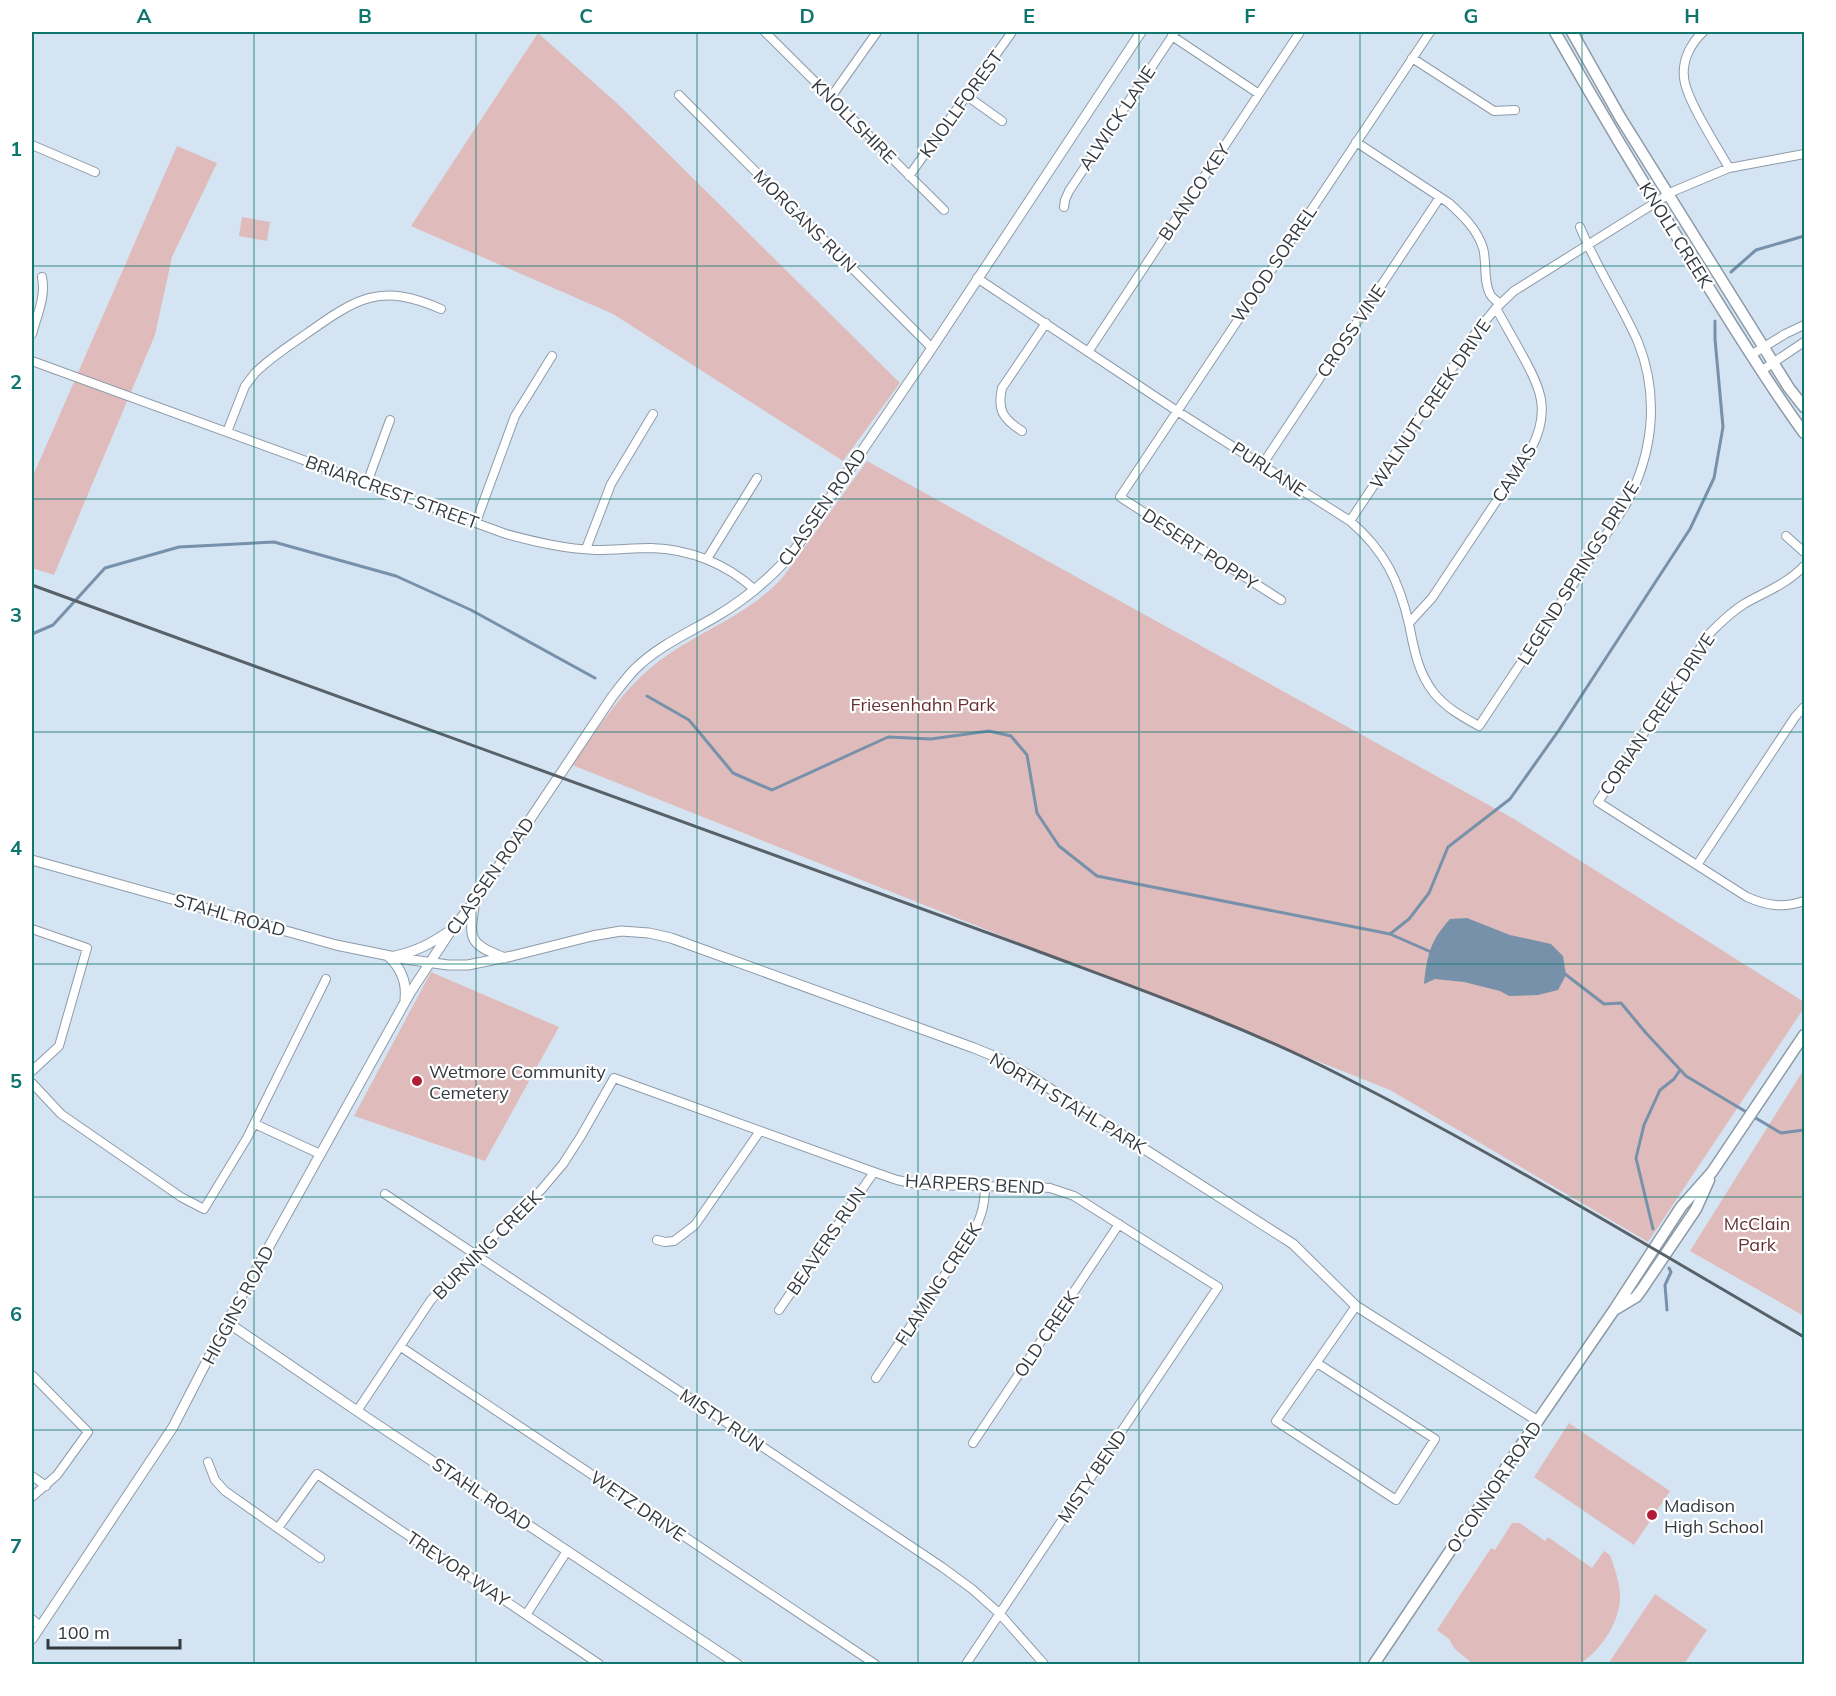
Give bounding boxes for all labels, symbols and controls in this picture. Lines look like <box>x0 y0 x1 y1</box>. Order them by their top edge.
text: A <box>137 3 152 28</box>
text: B <box>358 3 372 28</box>
text: C <box>579 3 593 28</box>
text: D <box>799 3 815 28</box>
text: E <box>1023 3 1035 28</box>
text: F <box>1244 3 1256 28</box>
text: G <box>1464 3 1478 28</box>
text: H <box>1684 3 1700 28</box>
street label: KNOLLFOREST <box>914 46 1008 162</box>
street label: ALWICK LANE <box>1074 61 1160 175</box>
street label: KNOLLSHIRE <box>807 74 901 168</box>
text: 1 <box>10 136 22 161</box>
street label: BLANCO KEY <box>1153 138 1235 245</box>
street label: MORGANS RUN <box>749 165 861 277</box>
street label: KNOLL CREEK <box>1634 178 1718 293</box>
street label: WOOD SORREL <box>1226 201 1322 327</box>
street label: CROSS VINE <box>1312 280 1390 382</box>
street label: WALNUT CREEK DRIVE <box>1365 315 1495 493</box>
text: 2 <box>10 369 22 394</box>
street label: PURLANE <box>1227 436 1311 502</box>
street label: CAMAS <box>1487 439 1541 507</box>
street label: CLASSEN ROAD <box>773 444 871 570</box>
street label: BRIARCREST STREET <box>302 450 482 534</box>
street label: LEGEND SPRINGS DRIVE <box>1512 477 1644 669</box>
street label: DESERT POPPY <box>1138 503 1263 595</box>
text: 3 <box>10 602 22 627</box>
street label: CORIAN CREEK DRIVE <box>1594 629 1720 799</box>
park label: Friesenhahn Park <box>851 693 996 716</box>
street label: CLASSEN ROAD <box>441 813 539 939</box>
text: 4 <box>10 835 22 860</box>
street label: STAHL ROAD <box>172 888 288 942</box>
street label: NORTH STAHL PARK <box>986 1047 1151 1159</box>
place label: Wetmore Community Cemetery <box>429 1060 606 1104</box>
text: 5 <box>10 1068 22 1093</box>
marker: Wetmore Community Cemetery <box>410 1074 424 1088</box>
street label: HARPERS BEND <box>905 1169 1045 1199</box>
street label: BEAVERS RUN <box>781 1183 871 1299</box>
street label: BURNING CREEK <box>428 1185 547 1304</box>
park label: McClain Park <box>1724 1212 1790 1256</box>
street label: FLAMING CREEK <box>890 1218 987 1350</box>
street label: HIGGINS ROAD <box>197 1242 279 1368</box>
street label: OLD CREEK <box>1009 1286 1084 1382</box>
text: 6 <box>10 1301 22 1326</box>
street label: MISTY RUN <box>675 1383 769 1457</box>
street label: O'CONNOR ROAD <box>1441 1417 1547 1557</box>
street label: MISTY BEND <box>1052 1425 1132 1527</box>
street label: STAHL ROAD <box>428 1452 536 1536</box>
street label: WETZ DRIVE <box>586 1466 690 1546</box>
place label: Madison High School <box>1664 1494 1764 1538</box>
marker: Madison High School <box>1645 1508 1659 1522</box>
street label: TREVOR WAY <box>402 1526 515 1612</box>
text: 7 <box>10 1533 22 1558</box>
scale bar <box>48 1612 180 1650</box>
text: 100 m <box>57 1621 110 1644</box>

